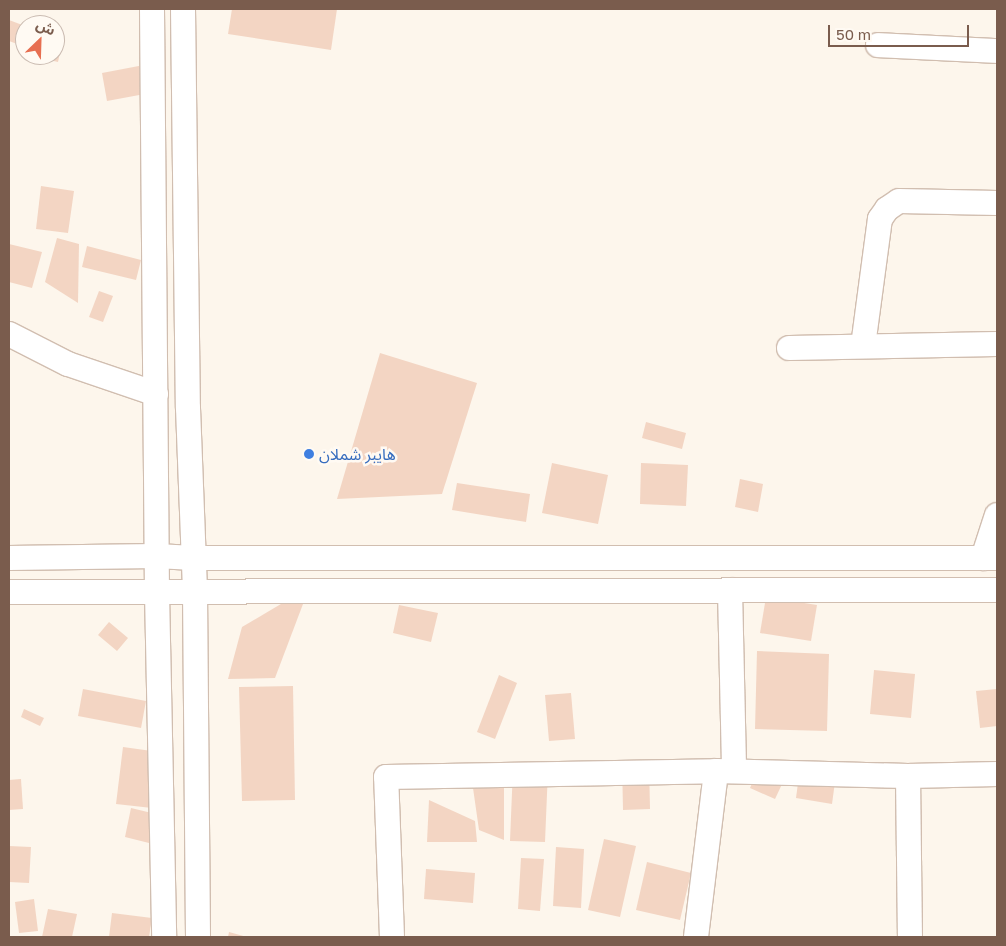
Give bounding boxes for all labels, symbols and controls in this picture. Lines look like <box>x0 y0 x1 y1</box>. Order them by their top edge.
north arrow <box>15 15 65 65</box>
text: ش <box>34 15 58 38</box>
scale bar <box>831 15 972 47</box>
text: 50 m <box>836 25 871 43</box>
place label: هايبر شملان <box>319 444 396 464</box>
marker: هايبر شملان <box>303 448 315 460</box>

